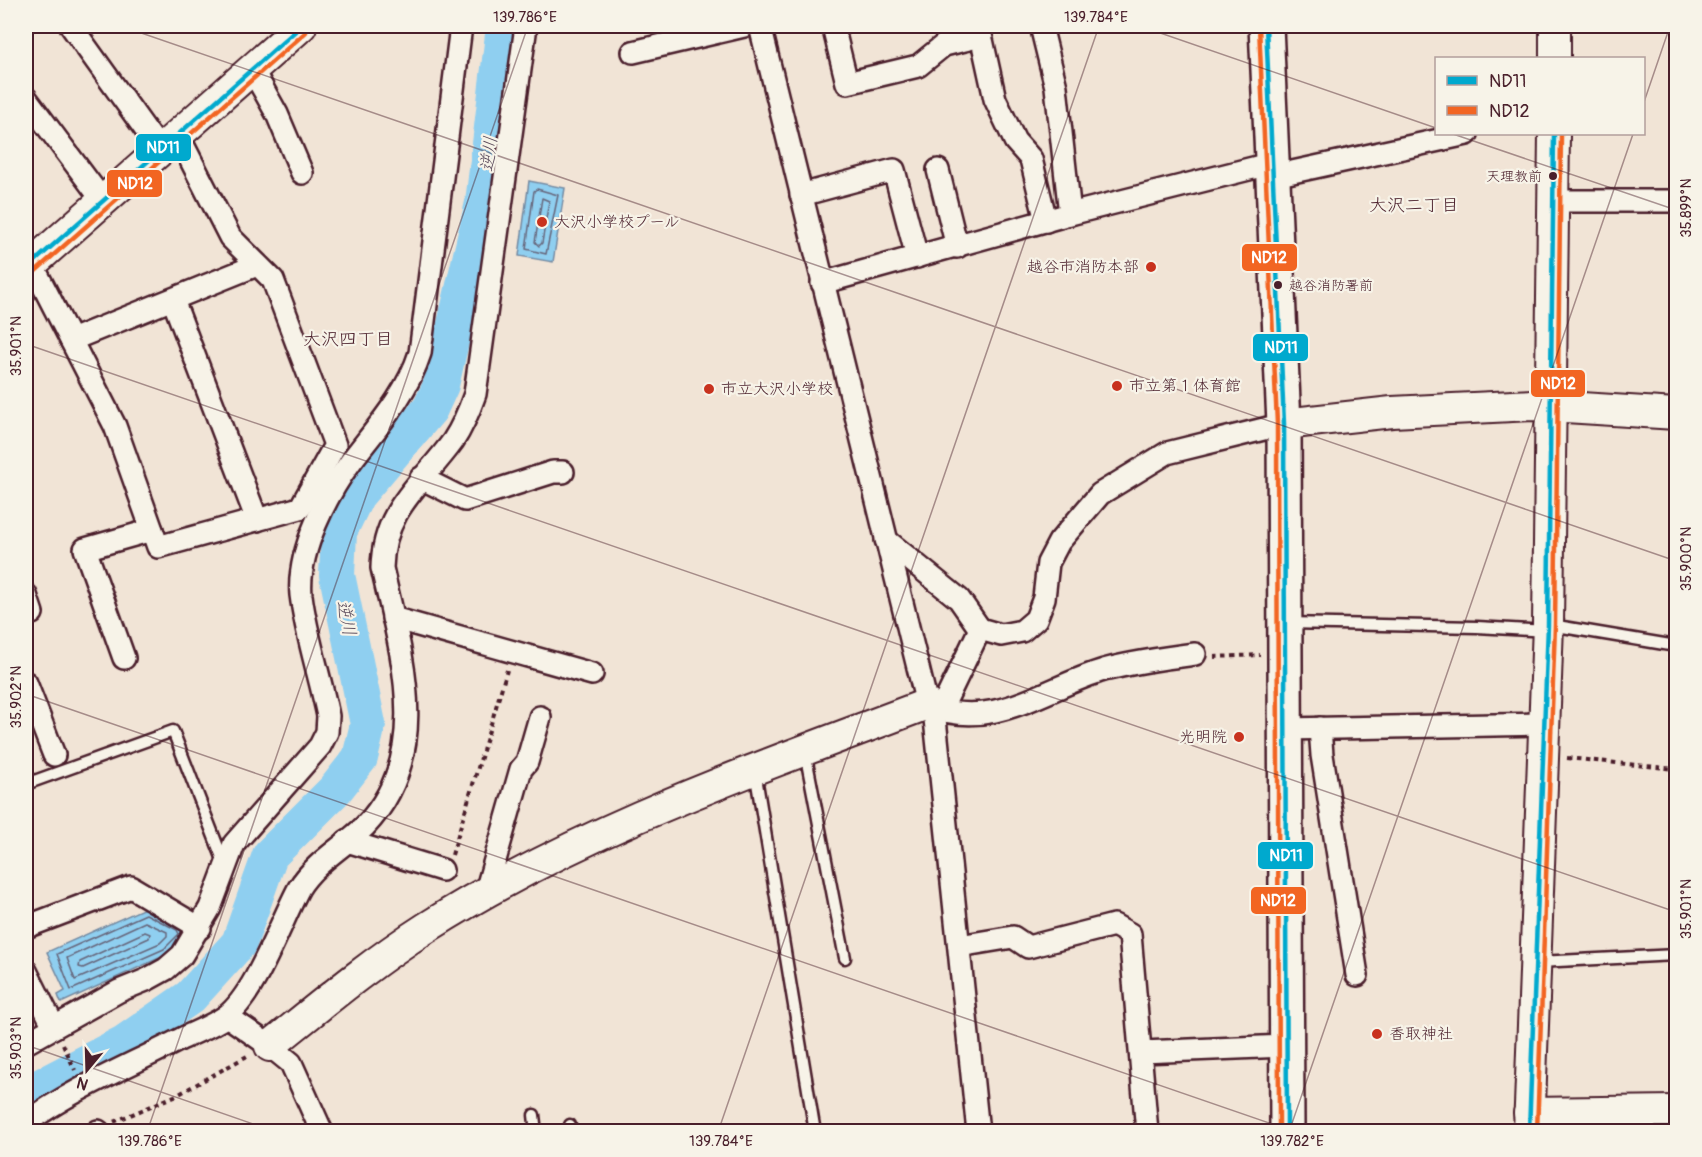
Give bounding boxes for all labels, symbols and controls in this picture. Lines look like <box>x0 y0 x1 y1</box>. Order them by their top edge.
text: 139.786°E <box>493 8 557 27</box>
text: 139.784°E <box>1064 8 1128 27</box>
legend <box>1435 57 1645 135</box>
text: ND11 <box>1489 70 1527 93</box>
text: ND12 <box>1489 100 1530 123</box>
line badge: ND11 <box>135 133 192 162</box>
water label: 逆川 <box>475 135 503 173</box>
text: ND11 <box>146 138 180 158</box>
place label: 天理教前 <box>1486 168 1542 185</box>
line badge: ND12 <box>106 169 163 198</box>
marker: 天理教前 <box>1547 170 1559 182</box>
text: ND12 <box>117 174 153 194</box>
text: 35.899°N <box>1677 178 1696 238</box>
district label: 大沢二丁目 <box>1369 194 1459 217</box>
place label: 大沢小学校プール <box>554 212 680 232</box>
marker: 大沢小学校プール <box>535 215 549 229</box>
line badge: ND12 <box>1241 243 1298 272</box>
text: ND12 <box>1251 248 1287 268</box>
place label: 越谷市消防本部 <box>1027 257 1139 277</box>
marker: 越谷市消防本部 <box>1144 260 1158 274</box>
place label: 越谷消防署前 <box>1289 277 1373 294</box>
marker: 越谷消防署前 <box>1272 279 1284 291</box>
text: 35.901°N <box>7 316 26 376</box>
district label: 大沢四丁目 <box>303 328 393 351</box>
line badge: ND11 <box>1252 333 1309 362</box>
text: ND11 <box>1264 338 1298 358</box>
line badge: ND12 <box>1530 369 1586 398</box>
text: ND12 <box>1540 374 1576 394</box>
place label: 市立第１体育館 <box>1129 376 1241 396</box>
place label: 市立大沢小学校 <box>721 379 833 399</box>
marker: 市立第１体育館 <box>1110 379 1124 393</box>
marker: 市立大沢小学校 <box>702 382 716 396</box>
text: 35.900°N <box>1677 527 1696 591</box>
water label: 逆川 <box>331 598 361 638</box>
text: 35.902°N <box>7 666 26 728</box>
place label: 光明院 <box>1179 727 1227 747</box>
marker: 光明院 <box>1232 730 1246 744</box>
line badge: ND11 <box>1257 841 1314 870</box>
text: ND11 <box>1269 846 1303 866</box>
text: 35.901°N <box>1677 879 1696 939</box>
line badge: ND12 <box>1250 886 1307 915</box>
text: ND12 <box>1260 891 1296 911</box>
text: 35.903°N <box>7 1017 26 1079</box>
place label: 香取神社 <box>1389 1024 1453 1044</box>
marker: 香取神社 <box>1370 1027 1384 1041</box>
north arrow <box>57 1040 117 1100</box>
text: N <box>74 1072 91 1094</box>
text: 139.786°E <box>118 1132 182 1151</box>
text: 139.784°E <box>689 1132 753 1151</box>
text: 139.782°E <box>1260 1132 1324 1151</box>

